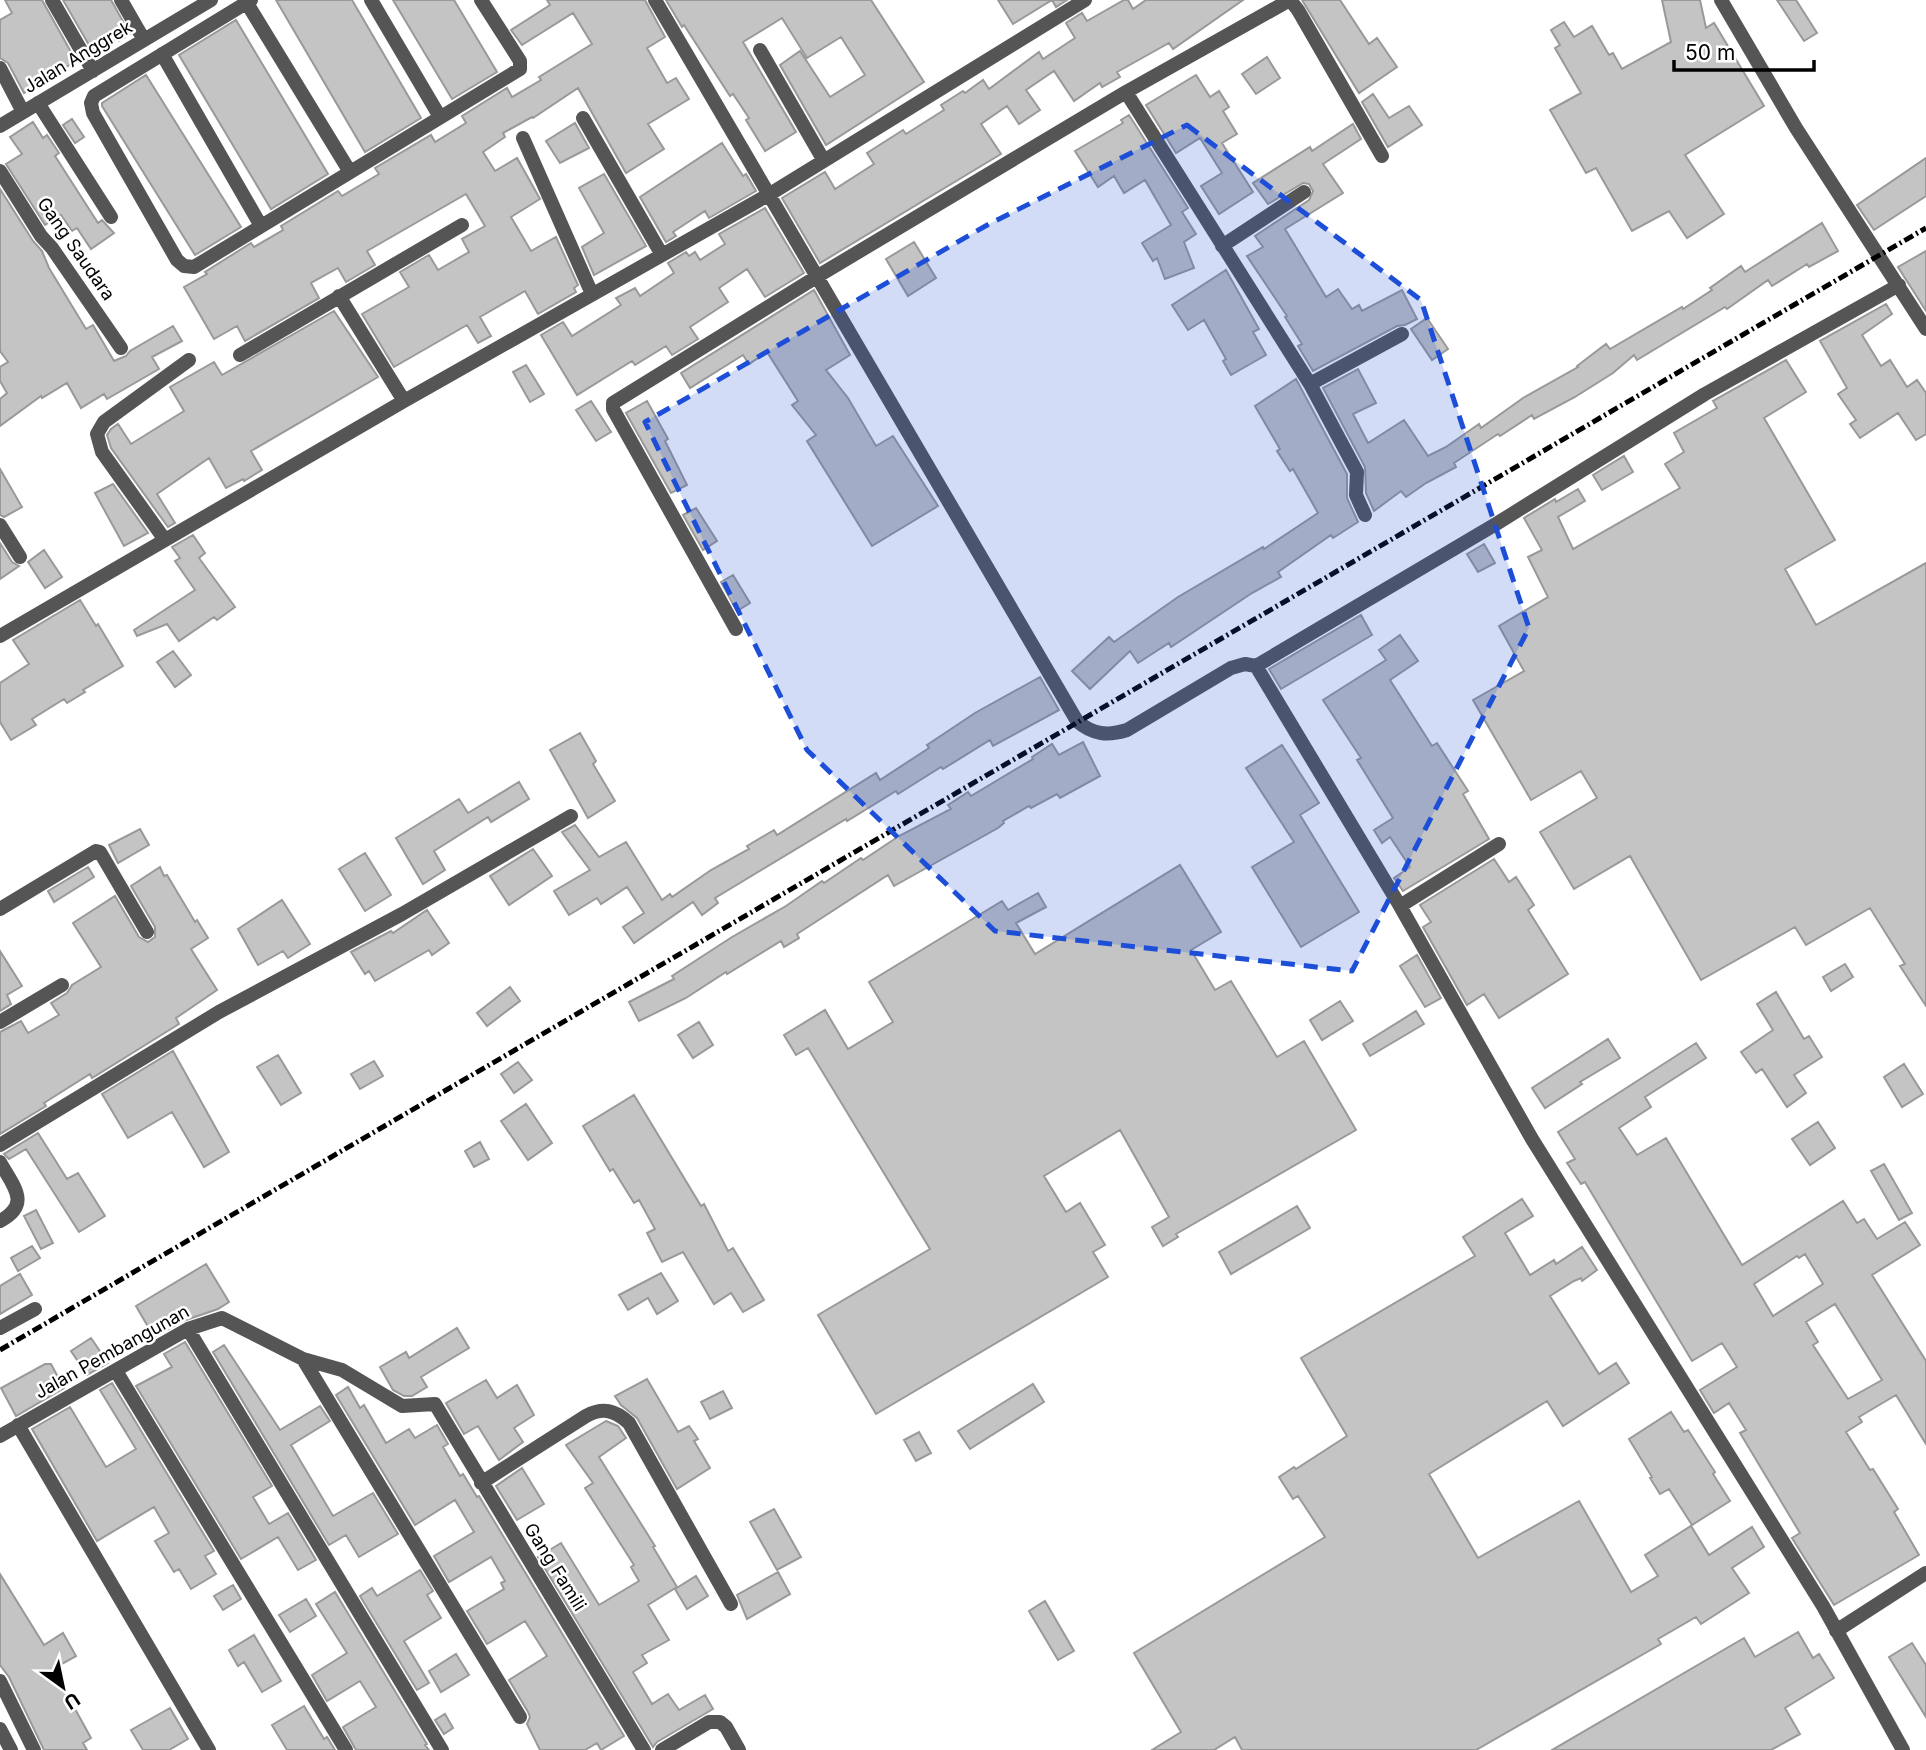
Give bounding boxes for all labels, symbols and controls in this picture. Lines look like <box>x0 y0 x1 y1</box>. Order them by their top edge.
street label: Jalan Anggrek <box>20 16 136 97</box>
scale bar <box>1674 28 1814 72</box>
text: 50 m <box>1685 40 1735 65</box>
street label: Gang Saudara <box>33 193 120 304</box>
street label: Jalan Pembangunan <box>31 1300 193 1403</box>
street label: Gang Famili <box>520 1519 591 1614</box>
north arrow <box>28 1652 98 1722</box>
text: U <box>60 1687 84 1714</box>

